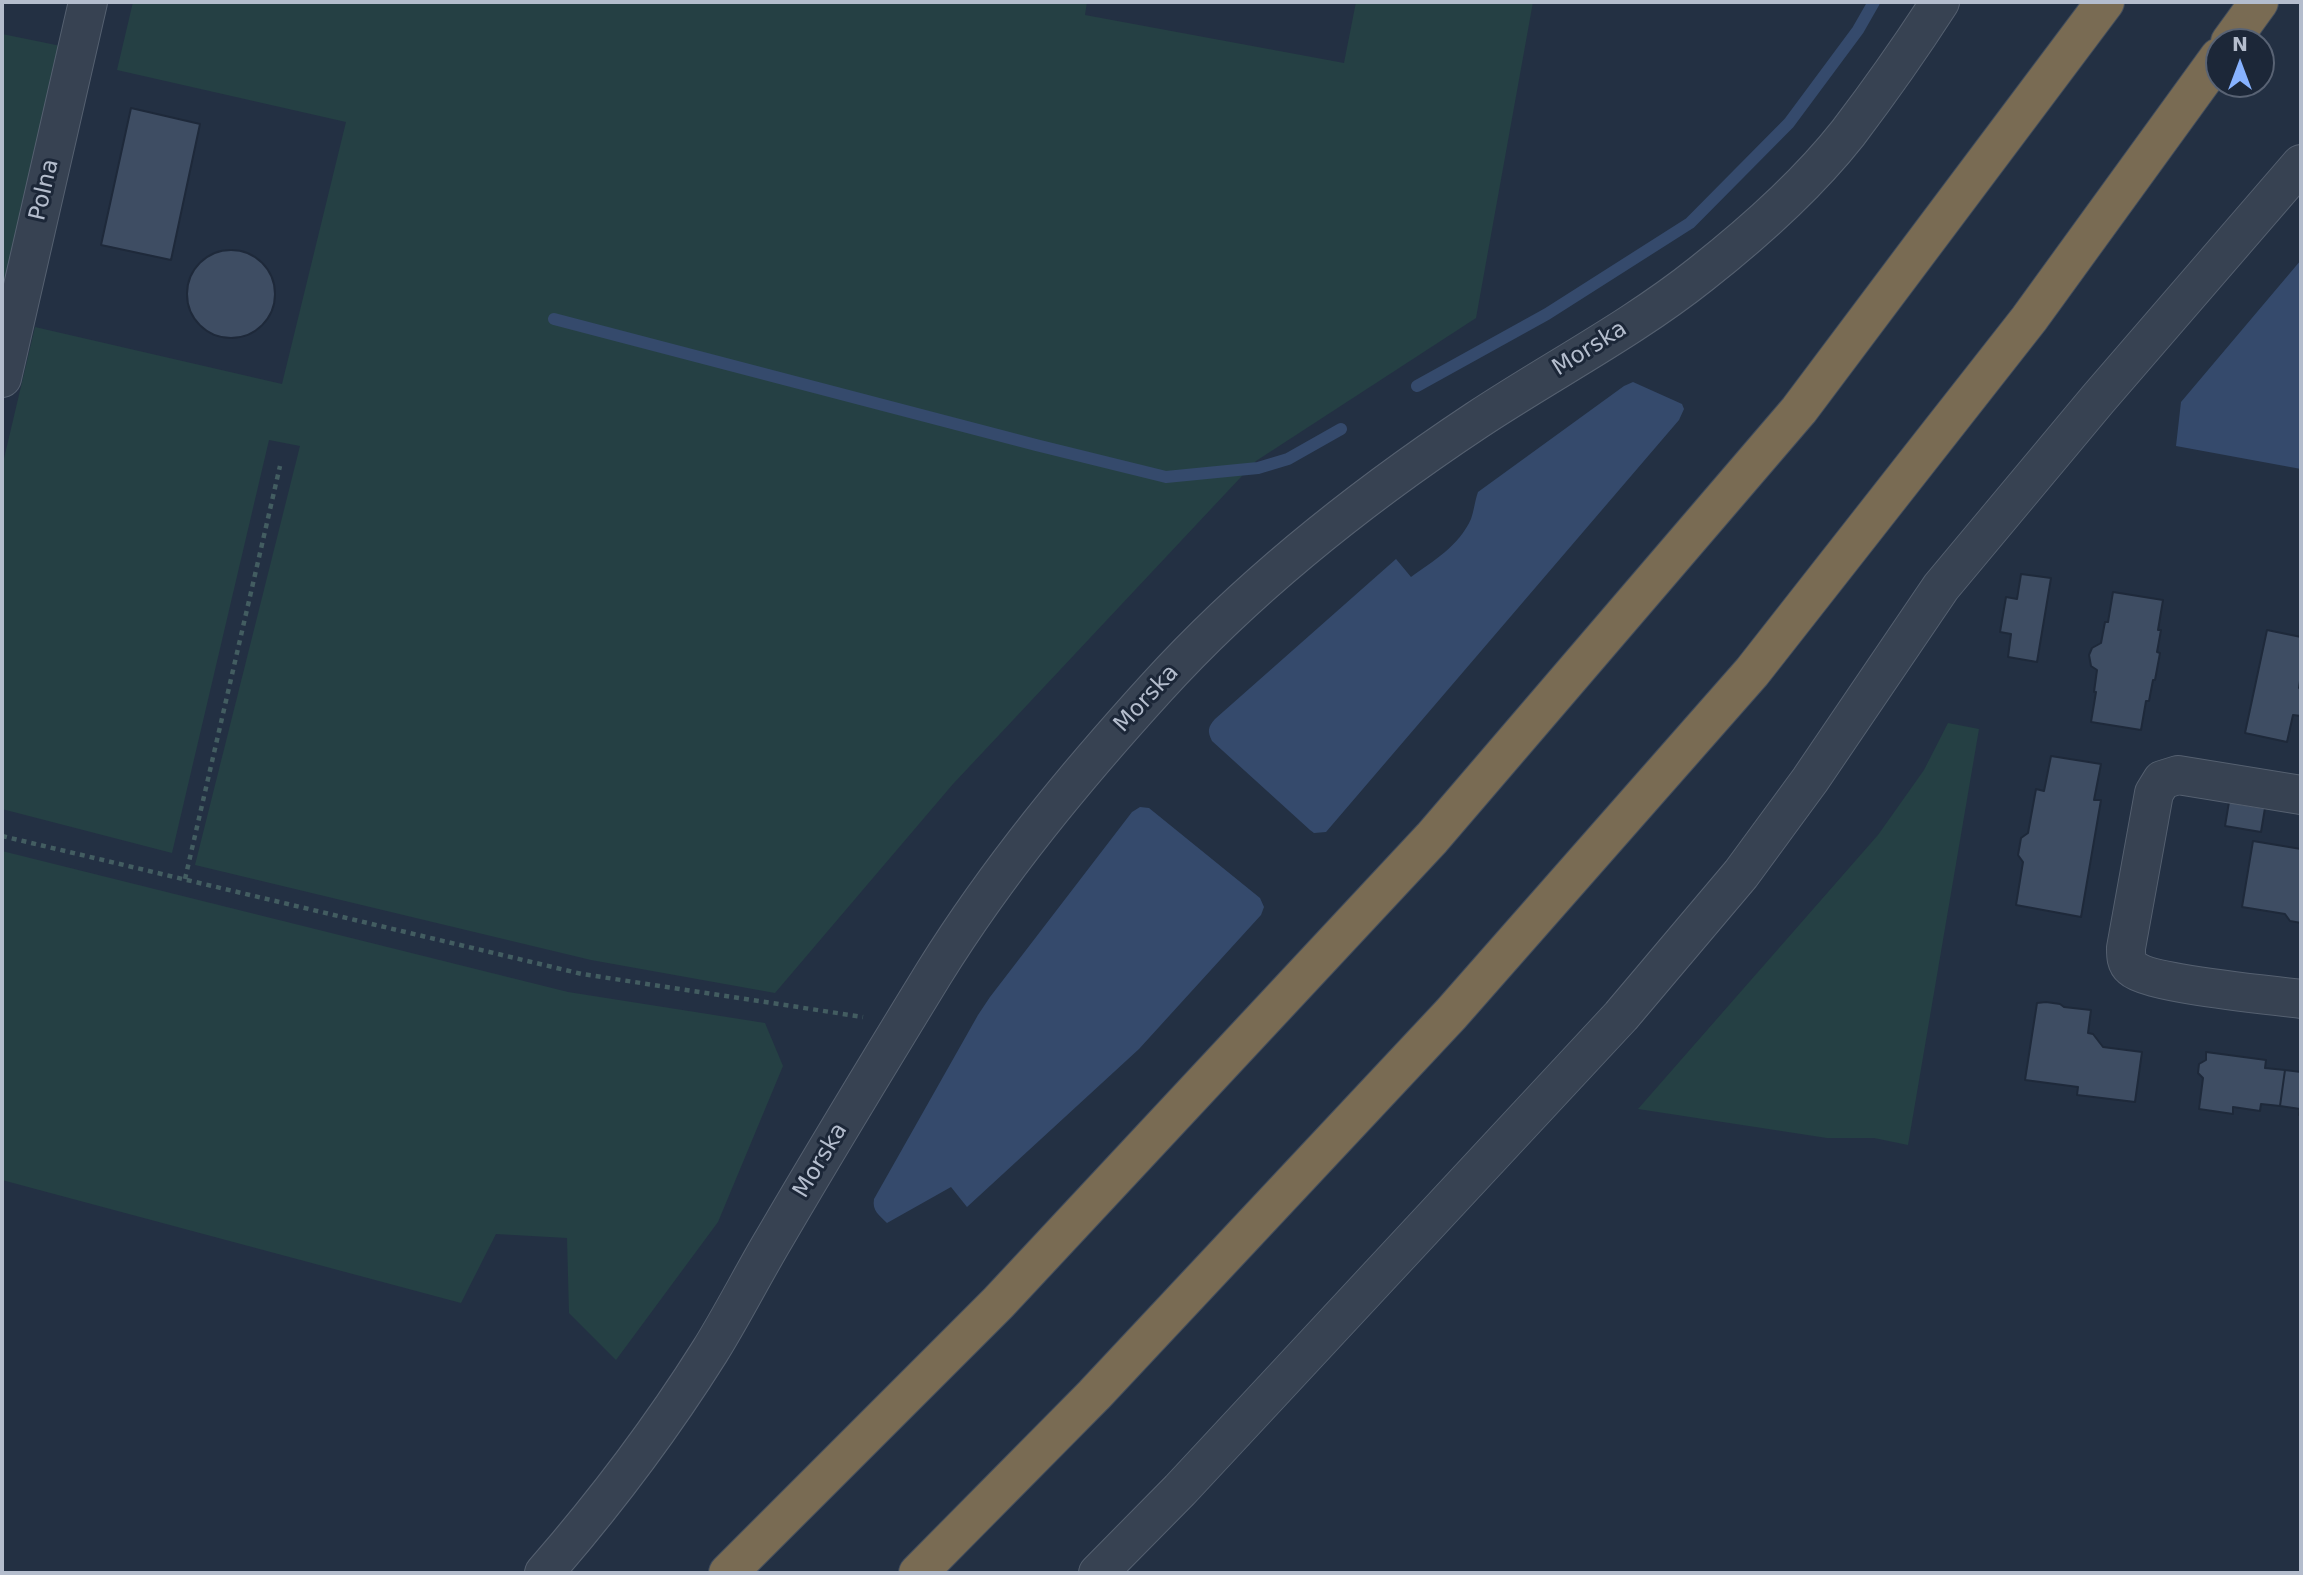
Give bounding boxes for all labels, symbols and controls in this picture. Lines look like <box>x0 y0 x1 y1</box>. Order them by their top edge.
north arrow <box>2205 28 2275 98</box>
text: N <box>2232 33 2248 55</box>
street label: Polna <box>25 157 65 223</box>
street label: Morska <box>1548 315 1632 383</box>
street label: Morska <box>1109 659 1185 739</box>
street label: Morska <box>788 1119 854 1203</box>

